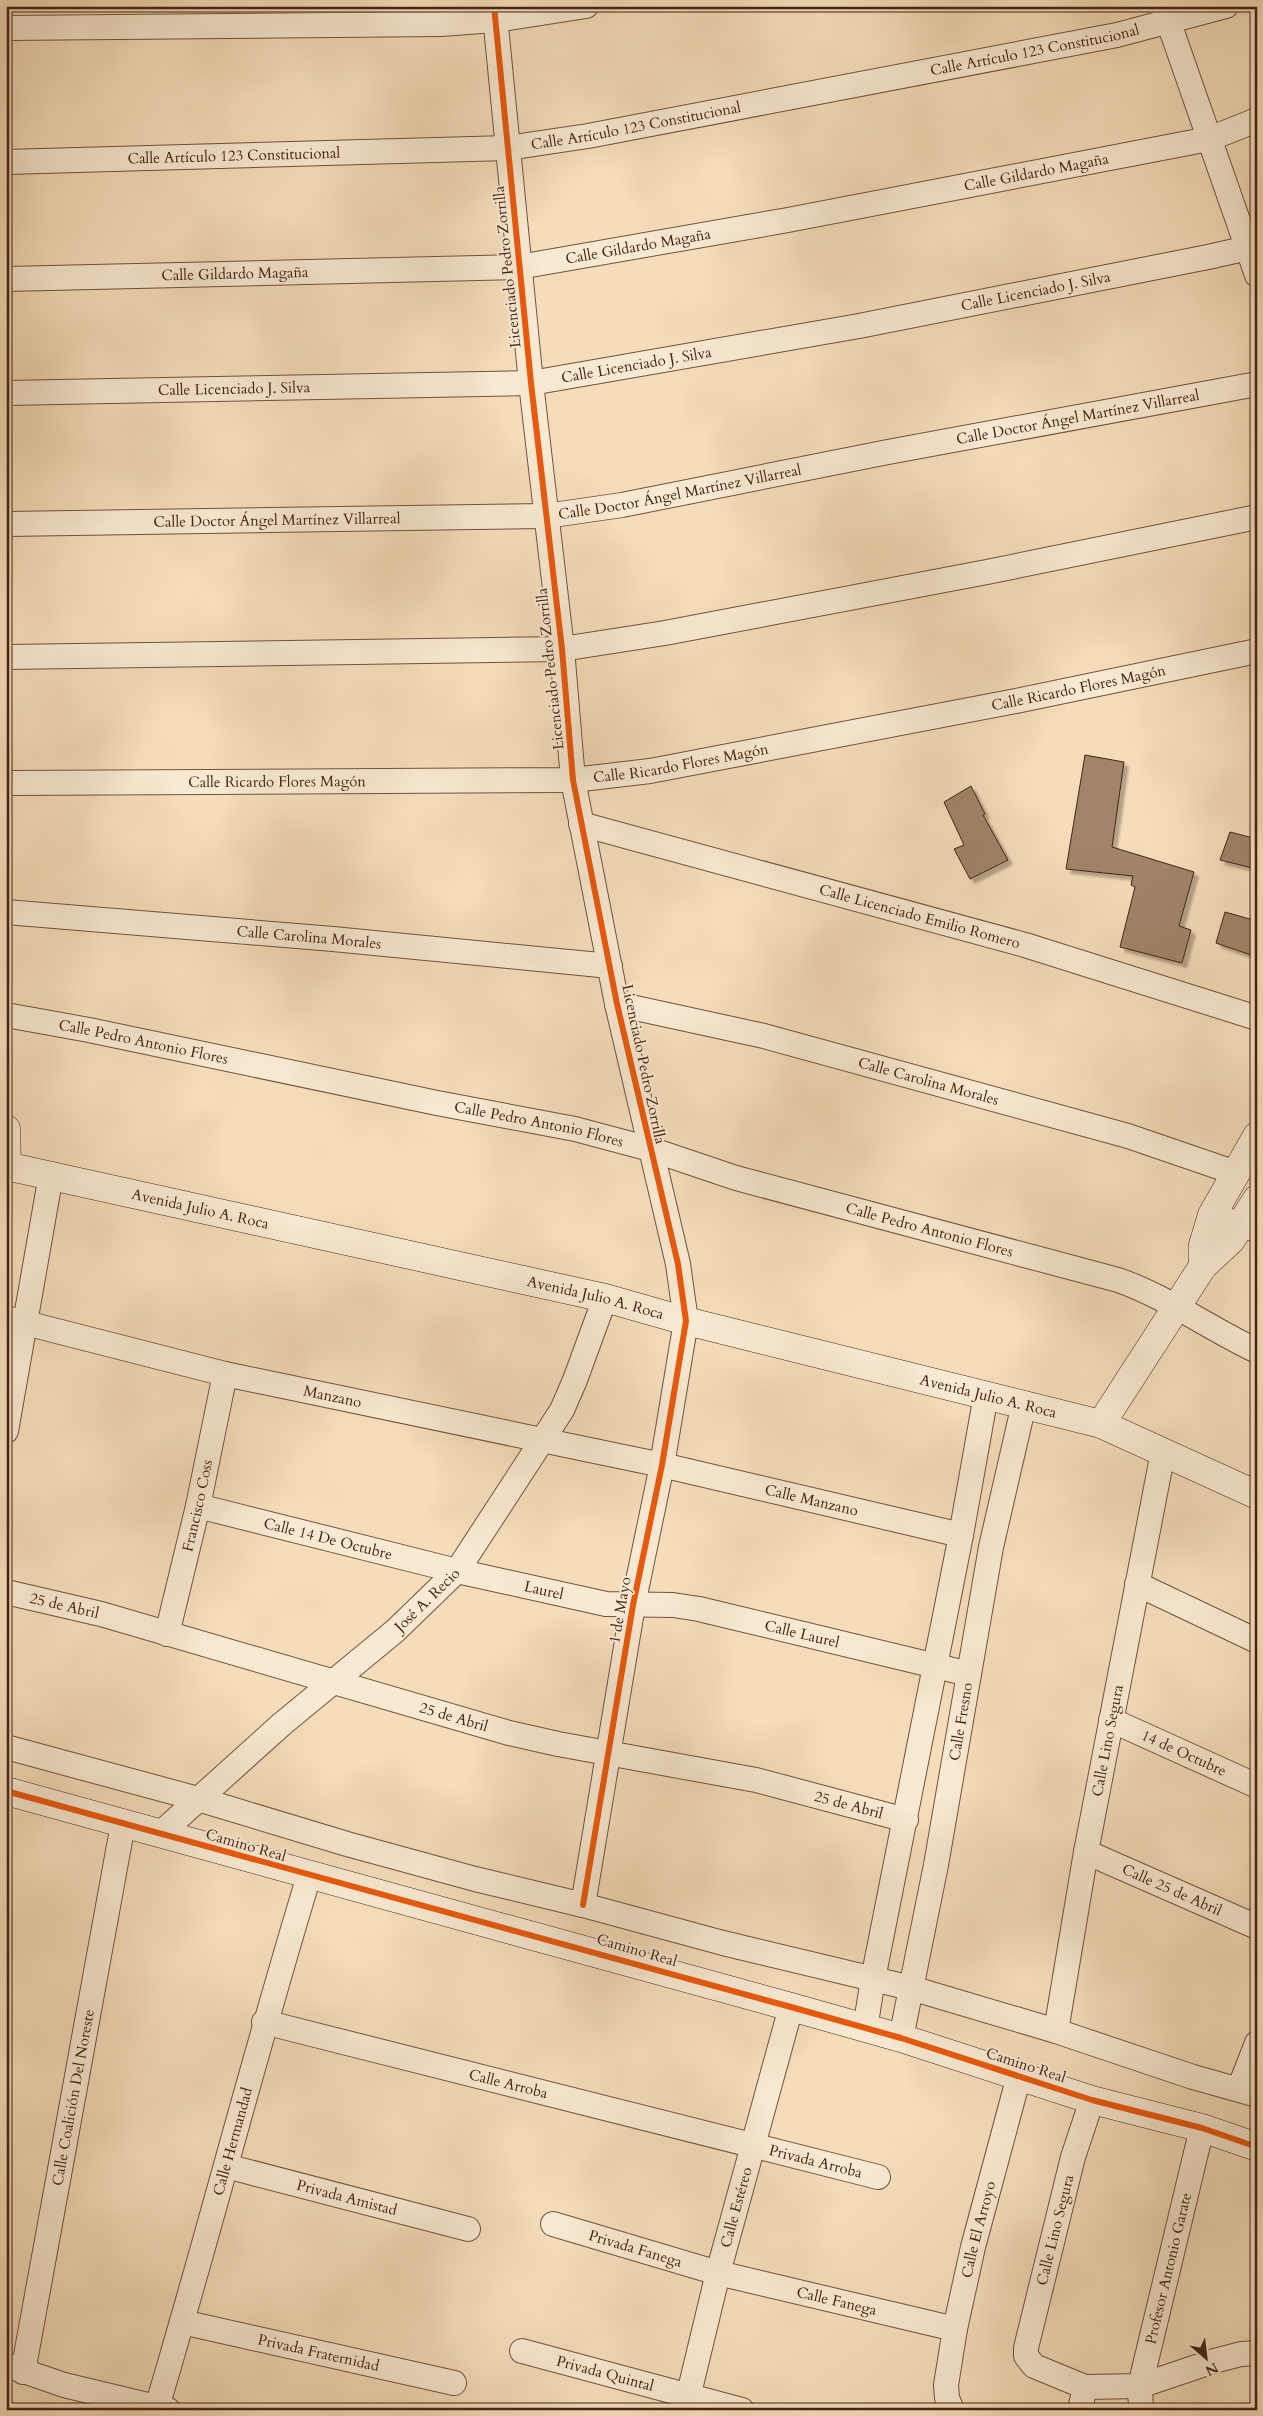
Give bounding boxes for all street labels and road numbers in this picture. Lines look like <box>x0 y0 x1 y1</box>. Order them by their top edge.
street label: Calle Artículo 123 Constitucional <box>928 19 1142 80</box>
street label: Calle Artículo 123 Constitucional <box>530 97 743 154</box>
street label: Calle Artículo 123 Constitucional <box>127 143 341 169</box>
street label: Calle Gildardo Magaña <box>962 148 1111 196</box>
street label: Licenciado Pedro Zorrilla <box>489 185 525 349</box>
street label: Calle Gildardo Magaña <box>564 224 713 269</box>
street label: Calle Gildardo Magaña <box>161 262 309 285</box>
street label: Calle Licenciado J. Silva <box>959 266 1113 316</box>
street label: Calle Licenciado J. Silva <box>560 342 714 388</box>
street label: Calle Licenciado J. Silva <box>158 377 311 400</box>
street label: Calle Doctor Ángel Martínez Villarreal <box>954 385 1201 449</box>
street label: Calle Doctor Ángel Martínez Villarreal <box>557 459 803 524</box>
street label: Calle Doctor Ángel Martínez Villarreal <box>153 508 401 532</box>
street label: Licenciado Pedro Zorrilla <box>532 587 568 751</box>
street label: Calle Ricardo Flores Magón <box>990 660 1168 716</box>
street label: Calle Ricardo Flores Magón <box>592 738 770 788</box>
street label: Calle Ricardo Flores Magón <box>188 771 366 792</box>
street label: Calle Licenciado Emilio Romero <box>817 879 1022 953</box>
street label: Calle Carolina Morales <box>236 921 382 954</box>
street label: Licenciado Pedro Zorrilla <box>617 982 671 1146</box>
street label: Calle Pedro Antonio Flores <box>57 1015 230 1069</box>
street label: Calle Carolina Morales <box>856 1052 1001 1110</box>
street label: Calle Pedro Antonio Flores <box>453 1096 626 1152</box>
street label: Avenida Julio A. Roca <box>130 1184 271 1234</box>
street label: Calle Pedro Antonio Flores <box>844 1198 1015 1262</box>
street label: Avenida Julio A. Roca <box>525 1271 667 1324</box>
street label: Avenida Julio A. Roca <box>918 1369 1059 1423</box>
street label: Manzano <box>302 1381 364 1412</box>
street label: Francisco Coss <box>177 1458 217 1554</box>
street label: Calle Manzano <box>763 1479 860 1521</box>
street label: Calle 14 De Octubre <box>261 1513 395 1564</box>
street label: José A. Recio <box>389 1563 464 1638</box>
street label: 1 de Mayo <box>604 1575 636 1645</box>
street label: Laurel <box>522 1576 566 1604</box>
street label: 25 de Abril <box>28 1588 101 1623</box>
street label: Calle Laurel <box>763 1615 842 1653</box>
street label: Calle Fresno <box>944 1681 977 1762</box>
street label: Calle Lino Segura <box>1087 1682 1128 1798</box>
street label: 25 de Abril <box>417 1697 491 1736</box>
street label: 14 de Octubre <box>1138 1725 1230 1781</box>
street label: 25 de Abril <box>812 1786 886 1824</box>
street label: Camino Real <box>203 1824 289 1866</box>
street label: Calle 25 de Abril <box>1119 1859 1225 1920</box>
street label: Camino Real <box>594 1929 680 1971</box>
street label: Calle Coalición Del Noreste <box>47 2008 99 2187</box>
street label: Camino Real <box>983 2043 1069 2087</box>
street label: Calle Arroba <box>467 2064 550 2103</box>
street label: Calle Hermandad <box>208 2085 257 2198</box>
street label: Privada Arroba <box>767 2140 865 2183</box>
street label: Calle Estéreo <box>715 2165 757 2250</box>
street label: Calle Lino Segura <box>1032 2172 1079 2287</box>
street label: Privada Amistad <box>295 2175 399 2220</box>
street label: Calle El Arroyo <box>956 2179 1000 2280</box>
street label: Profesor Antonio Garate <box>1140 2190 1196 2346</box>
street label: Privada Fanega <box>586 2225 685 2272</box>
street label: Calle Fanega <box>795 2282 879 2320</box>
street label: Privada Fraternidad <box>256 2329 381 2376</box>
street label: Privada Quintal <box>554 2351 656 2396</box>

